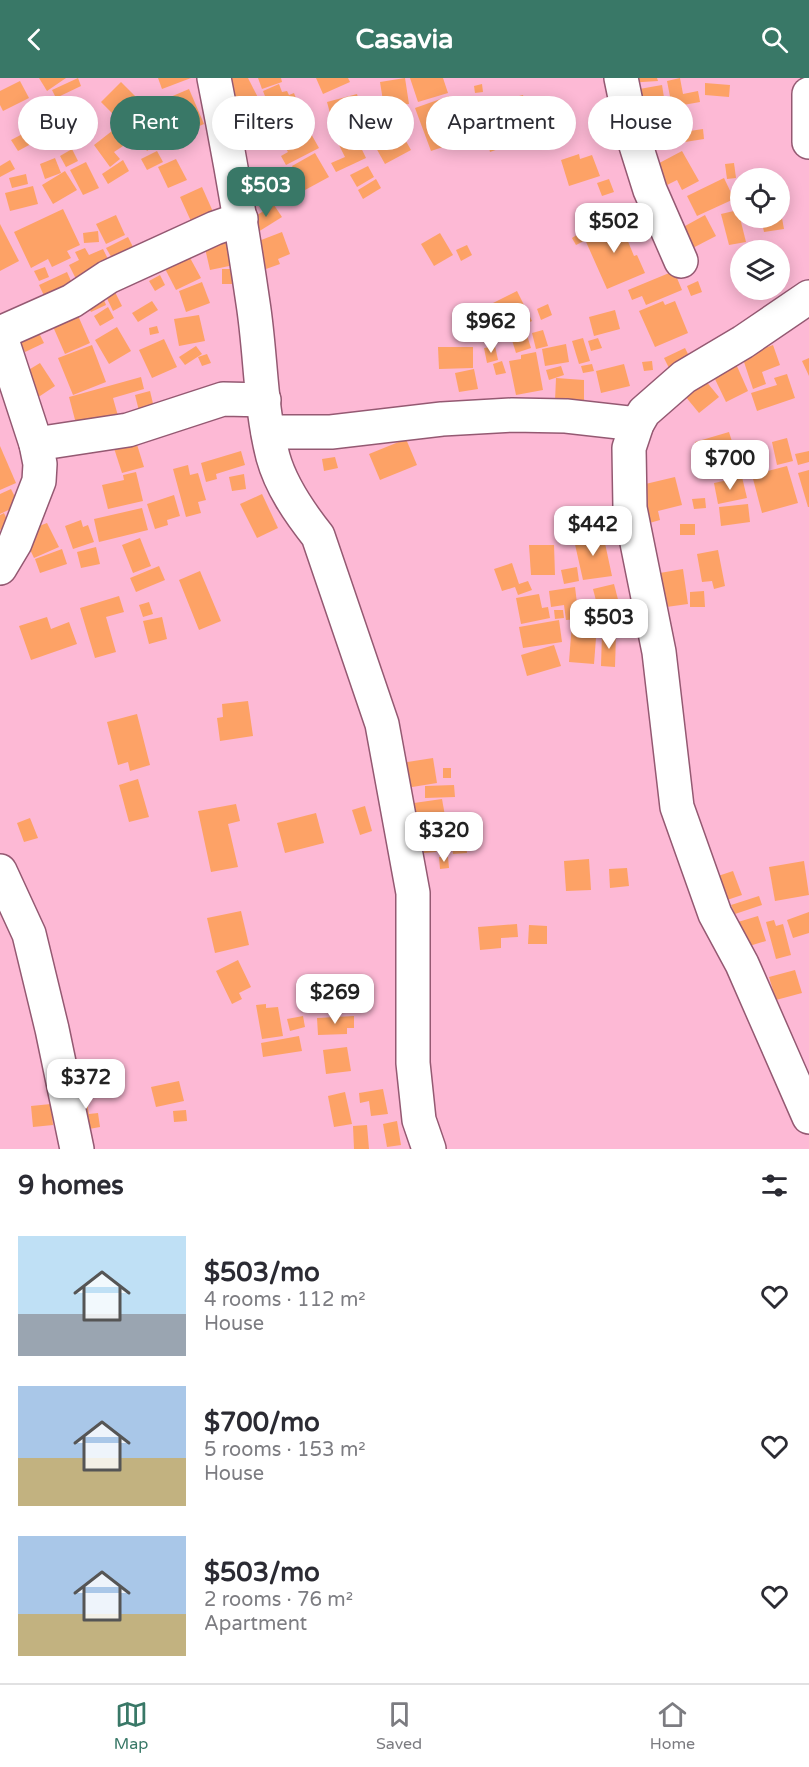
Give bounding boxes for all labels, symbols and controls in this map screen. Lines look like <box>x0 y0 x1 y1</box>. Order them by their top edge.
icon: back <box>18 23 51 56</box>
text: Casavia <box>355 23 454 56</box>
icon: search <box>758 23 791 56</box>
chip: Buy <box>18 96 98 150</box>
chip: Rent <box>110 96 200 150</box>
chip: Filters <box>212 96 315 150</box>
chip: New <box>327 96 414 150</box>
chip: Apartment <box>426 96 576 150</box>
chip: House <box>588 96 693 150</box>
pin: $503 <box>230 167 302 218</box>
map controls <box>730 168 790 300</box>
button: locate <box>730 168 790 228</box>
text: $503 <box>241 174 291 198</box>
pin: $502 <box>578 203 650 254</box>
text: $502 <box>589 210 639 234</box>
button: layers <box>730 240 790 300</box>
pin: $962 <box>455 303 527 354</box>
text: $962 <box>466 310 516 334</box>
pin: $700 <box>694 440 766 491</box>
text: $700 <box>705 447 755 471</box>
pin: $442 <box>557 506 629 557</box>
text: $442 <box>568 513 618 537</box>
pin: $503 <box>573 599 645 650</box>
text: $503 <box>584 606 634 630</box>
pin: $320 <box>408 812 480 863</box>
text: $320 <box>419 819 469 843</box>
pin: $269 <box>299 974 371 1025</box>
text: $269 <box>310 981 360 1005</box>
pin: $372 <box>50 1059 122 1110</box>
text: $372 <box>61 1066 111 1090</box>
icon: filters <box>758 1169 791 1202</box>
text: 9 homes <box>18 1170 124 1201</box>
text: $503/mo <box>204 1257 320 1288</box>
icon: home <box>66 1260 138 1332</box>
icon: heart <box>758 1280 791 1313</box>
text: 4 rooms · 112 m² <box>204 1288 366 1312</box>
text: House <box>204 1312 264 1336</box>
text: $700/mo <box>204 1407 320 1438</box>
icon: home <box>66 1410 138 1482</box>
icon: heart <box>758 1430 791 1463</box>
text: 5 rooms · 153 m² <box>204 1438 366 1462</box>
text: House <box>204 1462 264 1486</box>
text: $503/mo <box>204 1557 320 1588</box>
icon: home <box>66 1560 138 1632</box>
icon: heart <box>758 1580 791 1613</box>
text: 2 rooms · 76 m² <box>204 1588 353 1612</box>
text: Apartment <box>204 1612 307 1636</box>
tab: Map <box>114 1698 148 1754</box>
tab: Saved <box>376 1698 422 1754</box>
tab: Home <box>650 1698 695 1754</box>

